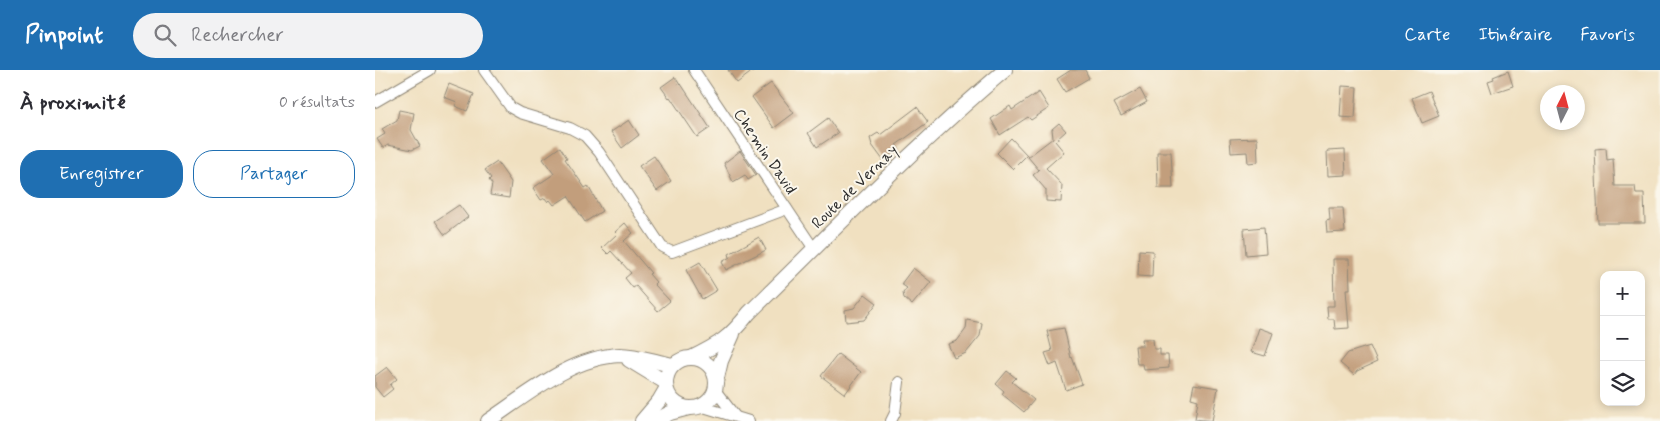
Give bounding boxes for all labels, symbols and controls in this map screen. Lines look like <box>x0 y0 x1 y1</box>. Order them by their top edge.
search box <box>133 13 483 58</box>
text: Pinpoint <box>25 20 103 51</box>
icon: search <box>151 21 179 49</box>
text: Rechercher <box>191 23 284 48</box>
text: Carte <box>1404 23 1450 47</box>
text: Itinéraire <box>1478 23 1552 47</box>
text: Favoris <box>1580 23 1635 47</box>
north arrow <box>1540 85 1585 130</box>
text: À proximité <box>20 89 126 117</box>
text: 0 résultats <box>279 92 355 113</box>
street label: Chemin David <box>728 105 801 199</box>
street label: Route de Vernay <box>807 140 903 234</box>
button: Enregistrer <box>20 150 183 198</box>
button: Partager <box>193 150 355 198</box>
map controls <box>1600 271 1645 406</box>
button: + <box>1600 271 1645 316</box>
button: − <box>1600 316 1645 361</box>
button: layers <box>1600 361 1645 406</box>

